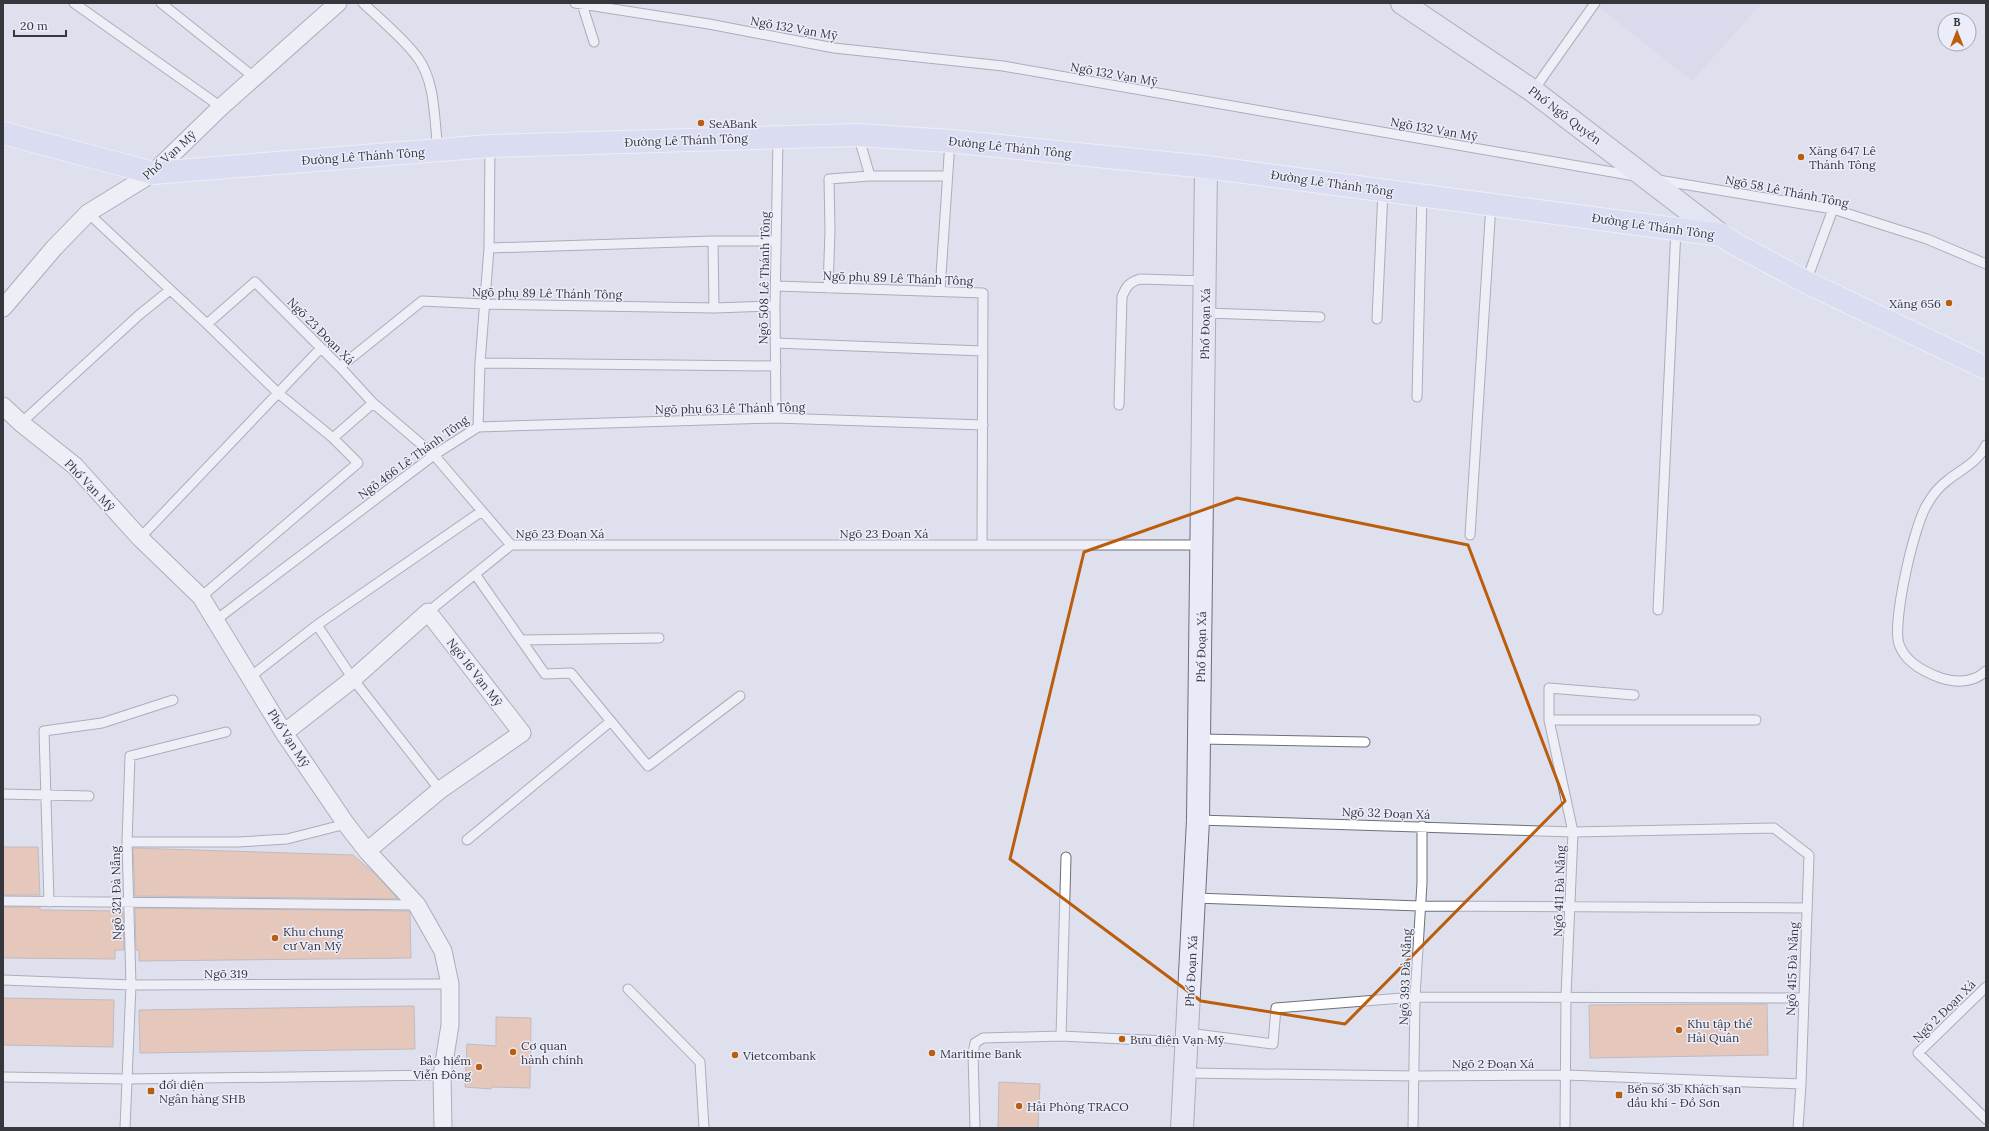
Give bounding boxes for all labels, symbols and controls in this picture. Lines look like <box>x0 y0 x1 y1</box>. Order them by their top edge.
scale bar <box>14 12 66 38</box>
north arrow <box>1937 12 1977 52</box>
street label: Ngõ 132 Vạn Mỹ <box>749 13 839 43</box>
text: B <box>1953 15 1961 29</box>
text: 20 m <box>20 18 48 33</box>
street label: Ngõ 132 Vạn Mỹ <box>1069 59 1159 89</box>
street label: Phố Ngô Quyền <box>1526 83 1604 147</box>
street label: Ngõ 132 Vạn Mỹ <box>1389 114 1479 144</box>
place label: SeABank <box>709 116 758 131</box>
marker: SeABank <box>696 118 706 128</box>
street label: Phố Vạn Mỹ <box>139 127 199 183</box>
street label: Đường Lê Thánh Tông <box>624 130 748 150</box>
street label: Đường Lê Thánh Tông <box>948 133 1073 161</box>
place label: Xăng 647 Lê Thánh Tông <box>1809 143 1876 172</box>
street label: Đường Lê Thánh Tông <box>301 144 425 168</box>
marker: Xăng 647 Lê Thánh Tông <box>1796 152 1806 162</box>
street label: Đường Lê Thánh Tông <box>1270 167 1395 199</box>
street label: Ngõ 58 Lê Thánh Tông <box>1724 172 1850 210</box>
street label: Đường Lê Thánh Tông <box>1591 210 1716 242</box>
street label: Ngõ 508 Lê Thánh Tông <box>755 211 773 345</box>
street label: Ngõ phụ 89 Lê Thánh Tông <box>822 268 974 288</box>
street label: Ngõ phụ 89 Lê Thánh Tông <box>472 284 623 302</box>
street label: Phố Đoạn Xá <box>1197 288 1213 360</box>
street label: Ngõ 23 Đoạn Xá <box>284 294 358 368</box>
place label: Xăng 656 <box>1889 296 1941 311</box>
marker: Xăng 656 <box>1944 298 1954 308</box>
street label: Ngõ phụ 63 Lê Thánh Tông <box>655 399 806 417</box>
street label: Ngõ 466 Lê Thánh Tông <box>355 412 471 502</box>
street label: Phố Vạn Mỹ <box>62 456 119 515</box>
street label: Ngõ 23 Đoạn Xá <box>516 526 604 541</box>
street label: Ngõ 23 Đoạn Xá <box>840 526 928 541</box>
street label: Phố Đoạn Xá <box>1193 611 1209 683</box>
street label: Ngõ 16 Vạn Mỹ <box>444 635 507 709</box>
street label: Phố Vạn Mỹ <box>265 706 314 770</box>
street label: Ngõ 32 Đoạn Xá <box>1341 804 1431 822</box>
street label: Ngõ 411 Đà Nẵng <box>1550 845 1568 937</box>
street label: Ngõ 321 Đà Nẵng <box>108 846 124 940</box>
street label: Ngõ 415 Đà Nẵng <box>1783 921 1801 1016</box>
place label: Khu chung cư Vạn Mỹ <box>283 924 344 953</box>
street label: Ngõ 393 Đà Nẵng <box>1396 928 1414 1026</box>
marker: Khu chung cư Vạn Mỹ <box>270 933 280 943</box>
street label: Phố Đoạn Xá <box>1182 935 1200 1007</box>
street label: Ngõ 319 <box>204 966 248 981</box>
street label: Ngõ 2 Đoạn Xá <box>1910 977 1978 1045</box>
place label: Khu tập thể Hải Quân <box>1687 1016 1753 1045</box>
marker: Khu tập thể Hải Quân <box>1674 1025 1684 1035</box>
place label: Bưu điện Vạn Mỹ <box>1130 1032 1225 1047</box>
marker: Bưu điện Vạn Mỹ <box>1117 1034 1127 1044</box>
place label: Cơ quan hành chính <box>521 1038 583 1067</box>
place label: Maritime Bank <box>940 1046 1022 1061</box>
marker: Cơ quan hành chính <box>508 1047 518 1057</box>
place label: Vietcombank <box>742 1048 817 1063</box>
marker: Maritime Bank <box>927 1048 937 1058</box>
marker: Vietcombank <box>730 1050 740 1060</box>
place label: Bảo hiểm Viễn Đông <box>412 1053 471 1082</box>
street label: Ngõ 2 Đoạn Xá <box>1452 1056 1534 1071</box>
marker: Bảo hiểm Viễn Đông <box>474 1062 484 1072</box>
place label: đối diện Ngân hàng SHB <box>159 1077 245 1106</box>
place label: Bến số 3b Khách sạn dầu khí - Đồ Sơn <box>1627 1081 1741 1110</box>
marker: đối diện Ngân hàng SHB <box>146 1086 156 1096</box>
marker: Bến số 3b Khách sạn dầu khí - Đồ Sơn <box>1614 1090 1624 1100</box>
place label: Hải Phòng TRACO <box>1027 1099 1129 1114</box>
marker: Hải Phòng TRACO <box>1014 1101 1024 1111</box>

